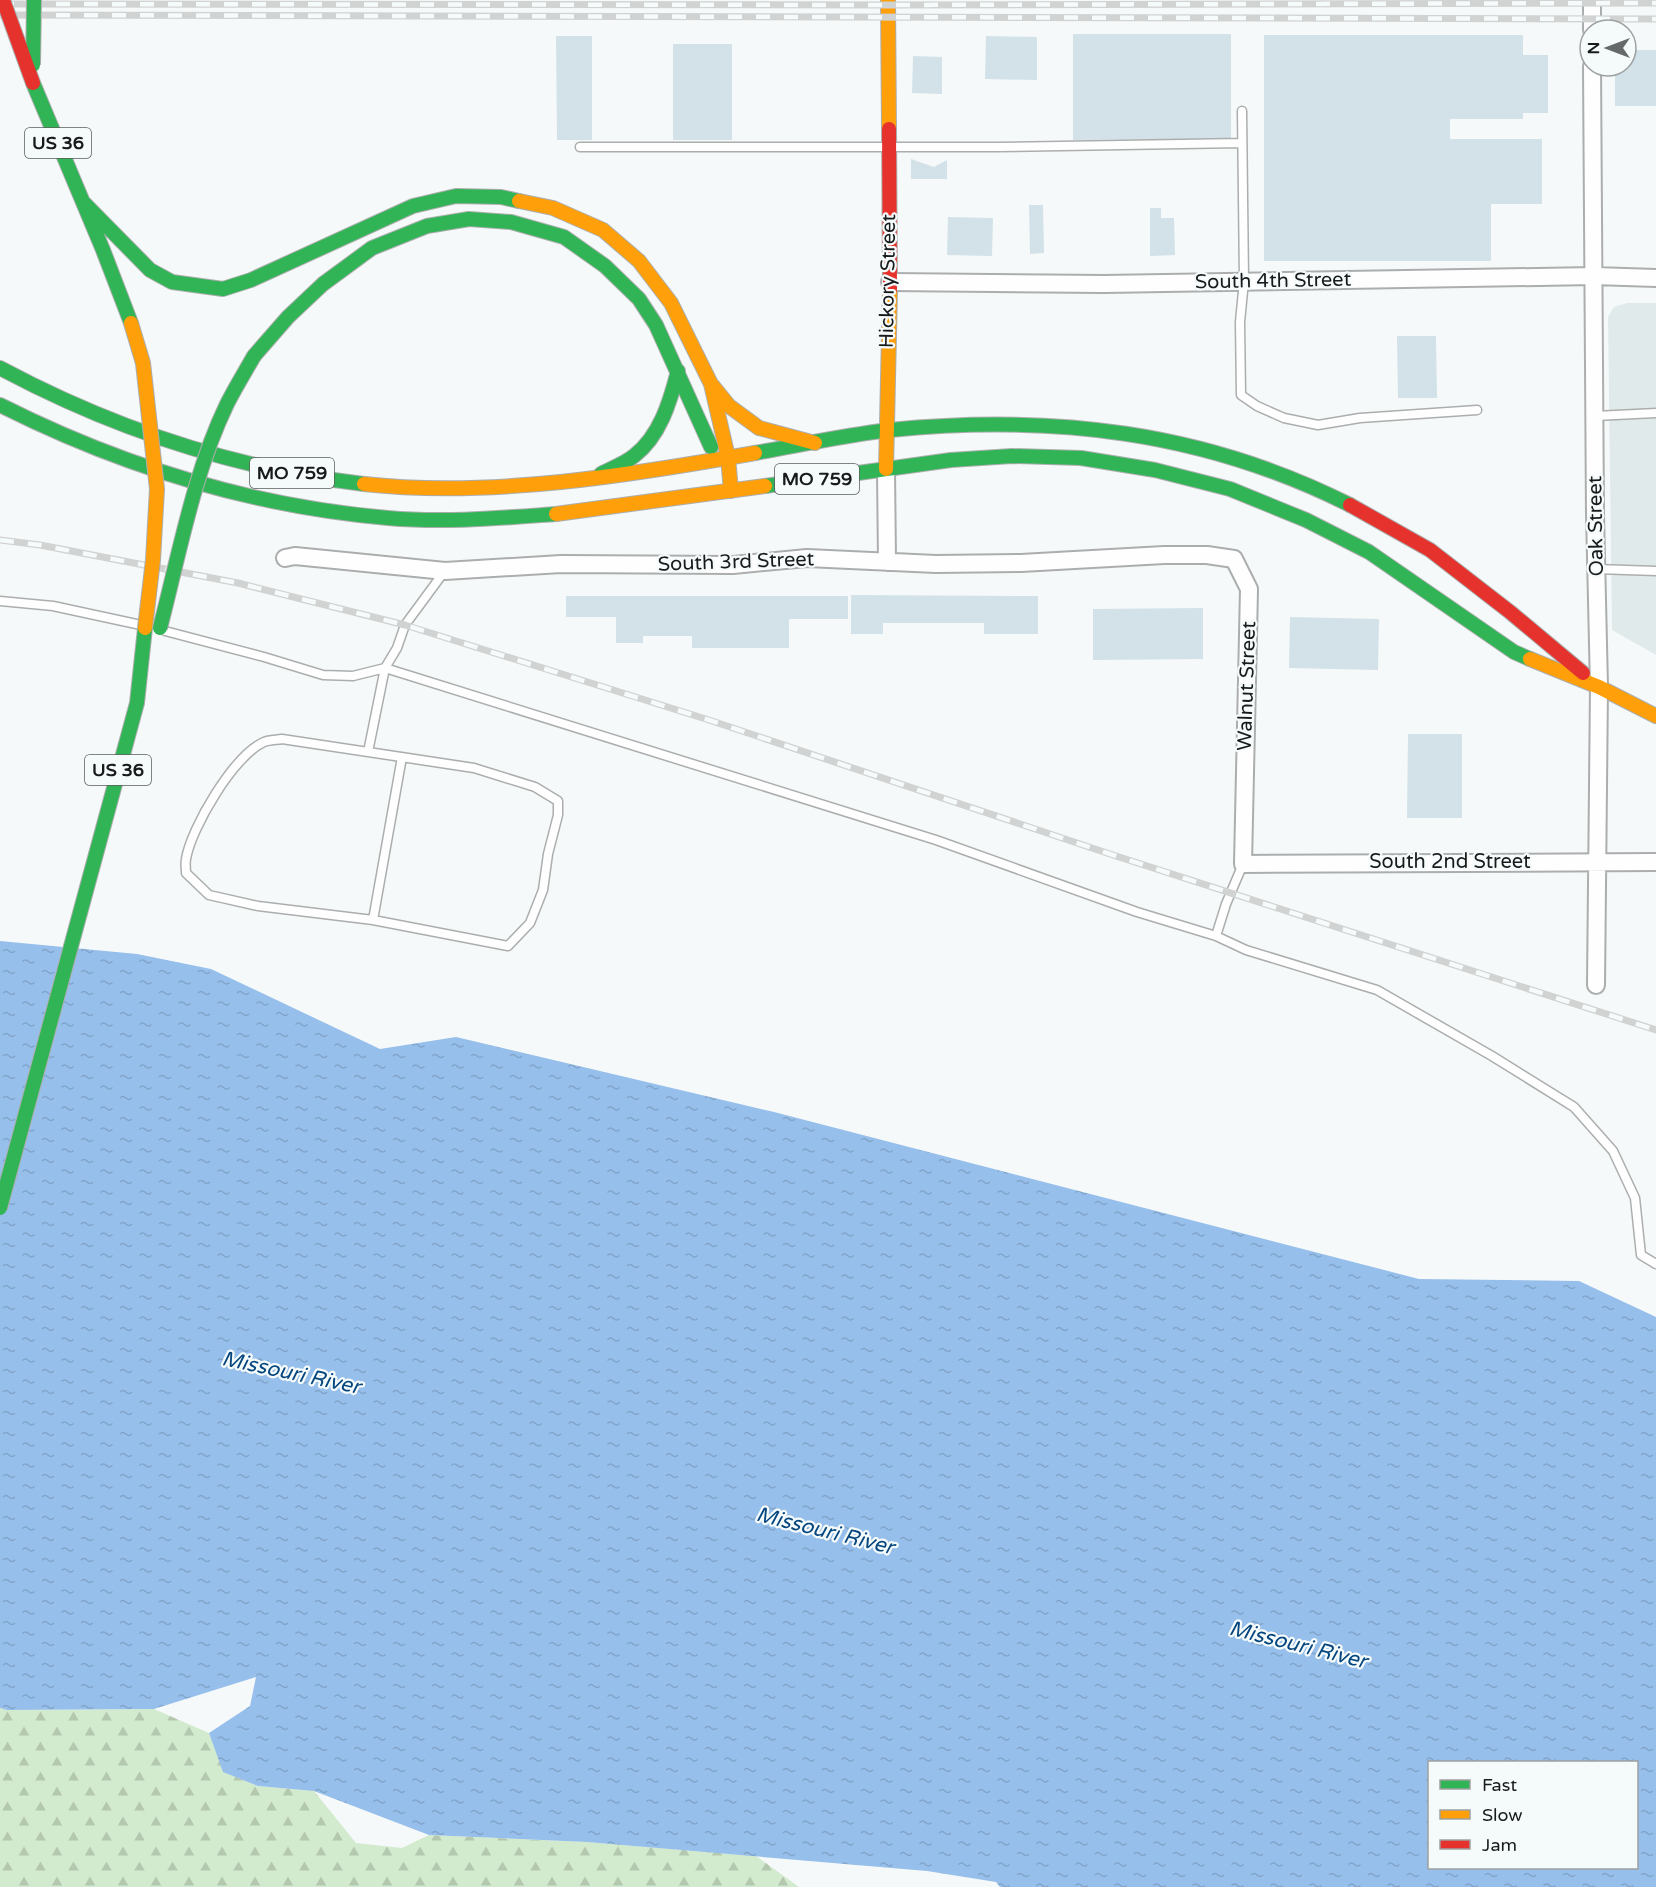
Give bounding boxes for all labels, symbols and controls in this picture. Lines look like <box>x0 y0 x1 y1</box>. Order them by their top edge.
north arrow <box>1578 18 1638 78</box>
text: N <box>1584 42 1604 54</box>
road number: US 36 <box>25 128 91 158</box>
street label: Hickory Street <box>875 213 901 348</box>
street label: South 4th Street <box>1195 268 1352 294</box>
road number: MO 759 <box>250 458 334 488</box>
road number: MO 759 <box>775 464 859 494</box>
street label: Oak Street <box>1583 475 1609 576</box>
street label: South 3rd Street <box>657 547 815 577</box>
street label: Walnut Street <box>1233 620 1261 751</box>
road number: US 36 <box>85 755 151 785</box>
street label: South 2nd Street <box>1369 850 1531 874</box>
water label: Missouri River <box>220 1346 365 1400</box>
water label: Missouri River <box>754 1502 899 1561</box>
water label: Missouri River <box>1227 1616 1372 1675</box>
legend <box>1428 1761 1638 1869</box>
text: Fast <box>1482 1774 1517 1796</box>
text: Slow <box>1482 1804 1523 1826</box>
text: Jam <box>1482 1834 1517 1856</box>

